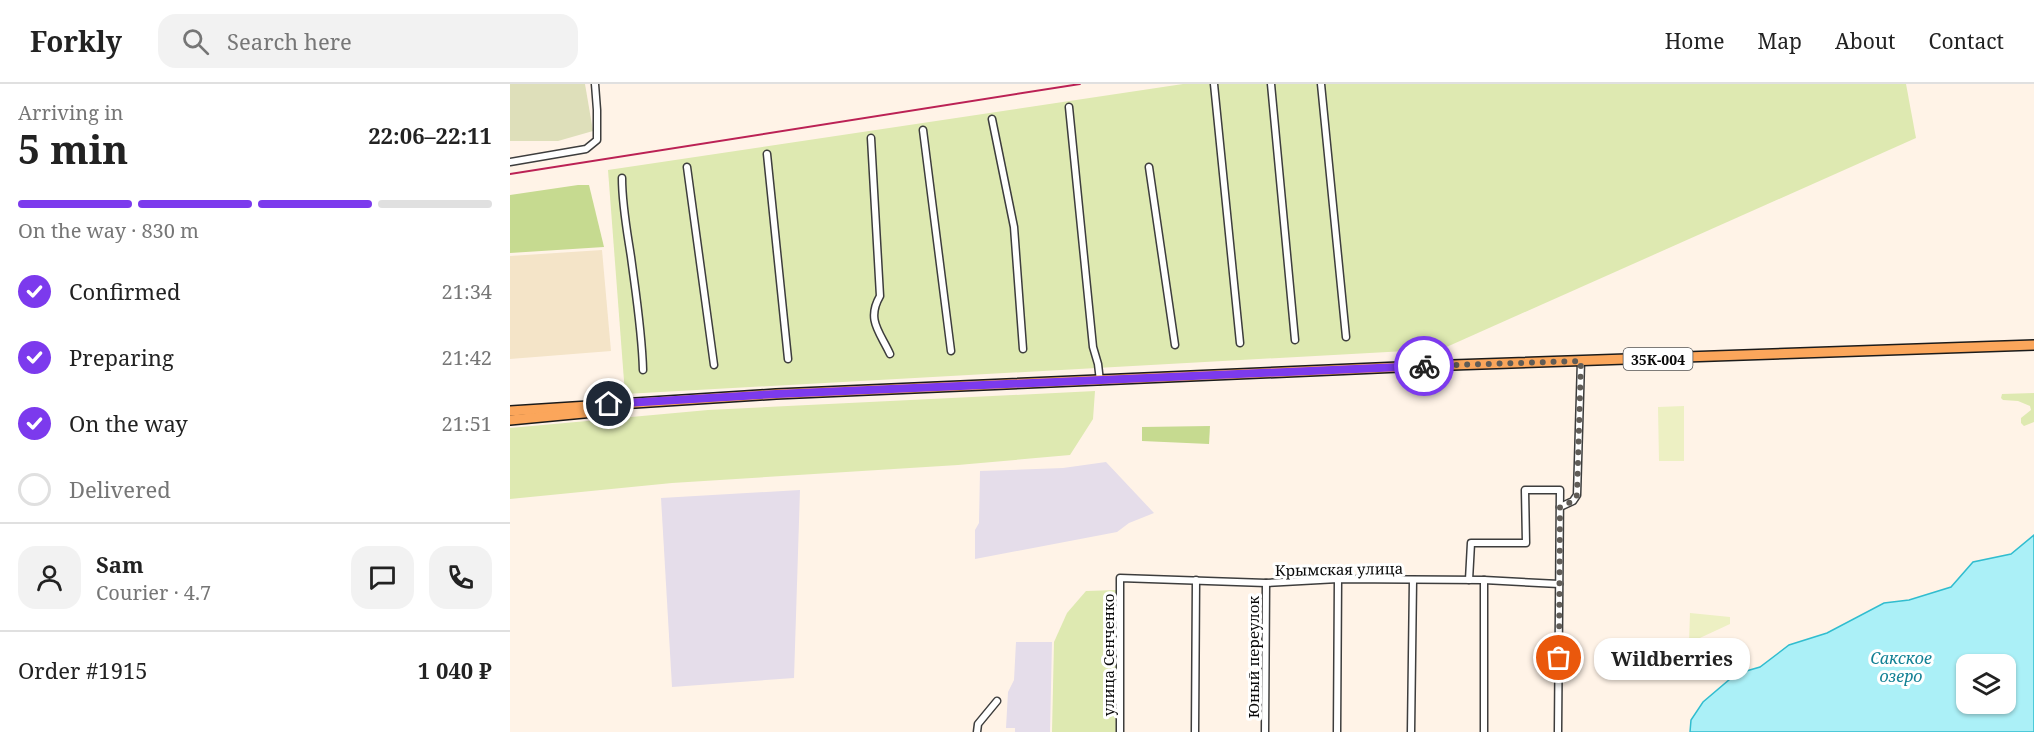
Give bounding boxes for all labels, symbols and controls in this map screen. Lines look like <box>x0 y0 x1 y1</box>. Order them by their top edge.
search box <box>158 14 578 68</box>
text: Forkly <box>30 22 122 60</box>
icon: search <box>179 25 212 58</box>
text: Search here <box>227 26 352 56</box>
text: Home <box>1665 27 1725 55</box>
text: Map <box>1758 27 1802 55</box>
text: About <box>1835 27 1896 55</box>
text: Contact <box>1929 27 2004 55</box>
text: Arriving in <box>18 99 123 126</box>
text: 22:06–22:11 <box>368 120 492 150</box>
text: 5 min <box>18 122 128 175</box>
text: On the way · 830 m <box>18 217 199 244</box>
icon: check <box>18 275 51 308</box>
text: Confirmed <box>69 276 180 306</box>
text: 21:34 <box>442 278 492 305</box>
courier <box>1394 336 1454 396</box>
icon: check <box>18 341 51 374</box>
text: Preparing <box>69 342 174 372</box>
text: 21:42 <box>442 344 492 371</box>
road number: 35К-004 <box>1624 348 1692 370</box>
icon: bike <box>1408 350 1441 383</box>
pin <box>583 378 634 429</box>
icon: home <box>592 387 625 420</box>
icon: check <box>18 407 51 440</box>
text: On the way <box>69 408 188 438</box>
text: 21:51 <box>442 410 492 437</box>
text: Delivered <box>69 474 171 504</box>
button: person <box>18 546 81 609</box>
button: chat <box>351 546 414 609</box>
button: phone <box>429 546 492 609</box>
text: Sam <box>96 549 144 579</box>
street label: Крымская улица <box>1275 558 1403 580</box>
text: Courier · 4.7 <box>96 579 211 606</box>
street label: улица Сенченко <box>1098 594 1118 716</box>
street label: Юный переулок <box>1243 596 1263 718</box>
pin <box>1533 632 1584 683</box>
callout: Wildberries <box>1595 637 1751 679</box>
icon: bag <box>1542 641 1575 674</box>
text: Wildberries <box>1611 645 1733 672</box>
water label: Сакское озеро <box>1870 647 1932 687</box>
map controls <box>1956 654 2016 714</box>
button: layers <box>1956 654 2016 714</box>
text: Order #1915 <box>18 655 148 685</box>
text: 1 040 ₽ <box>418 655 492 685</box>

